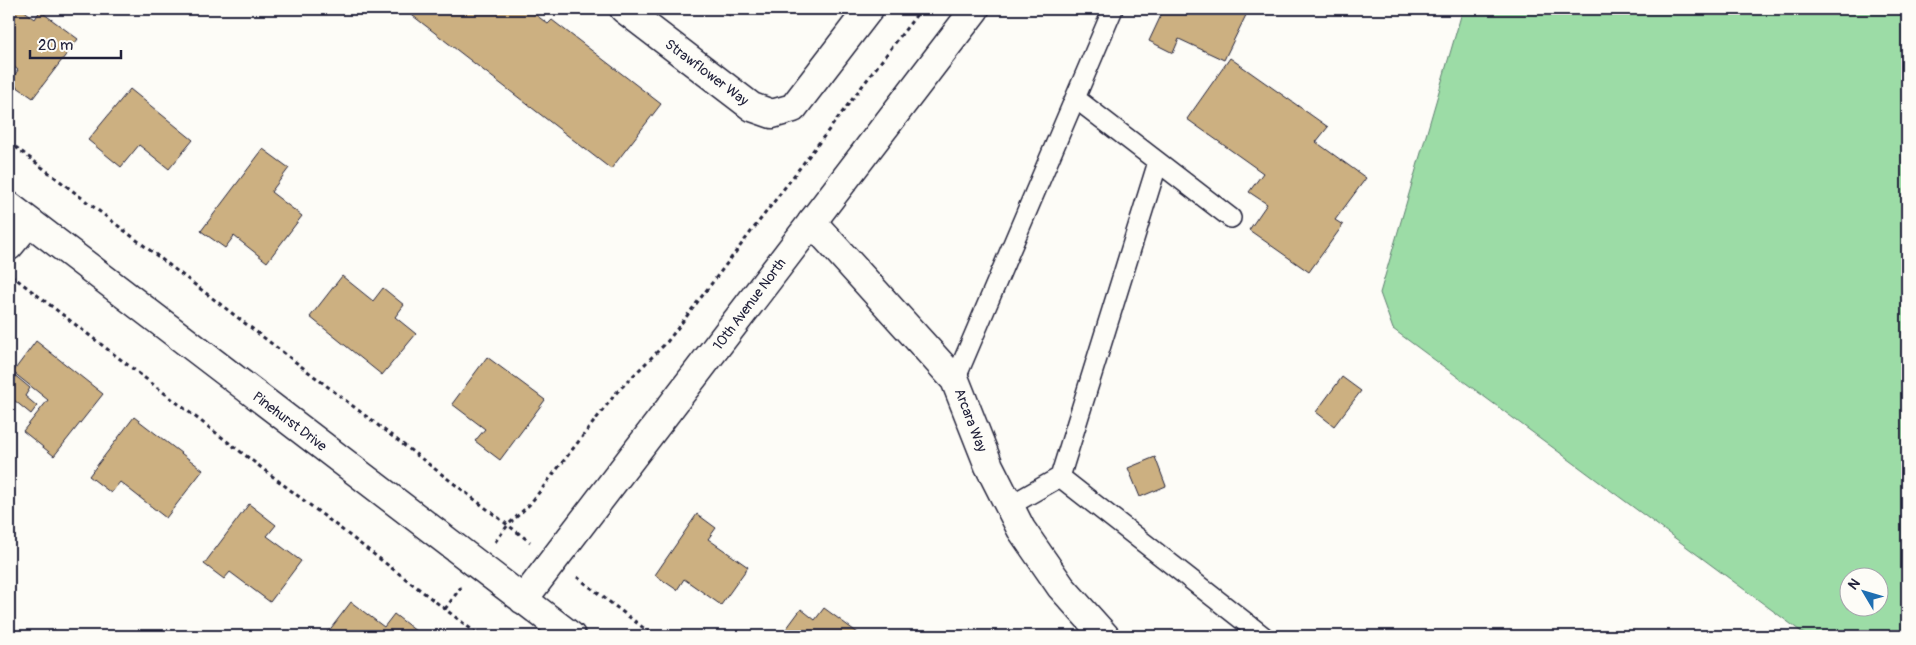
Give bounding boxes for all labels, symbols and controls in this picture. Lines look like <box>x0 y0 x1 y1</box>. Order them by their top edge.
scale bar <box>30 28 121 60</box>
text: 20 m <box>38 36 73 55</box>
street label: Strawflower Way <box>662 36 752 109</box>
street label: 10th Avenue North <box>709 255 789 354</box>
street label: Arcara Way <box>951 386 990 454</box>
street label: Pinehurst Drive <box>249 388 330 455</box>
north arrow <box>1838 568 1888 618</box>
text: N <box>1845 575 1864 593</box>

